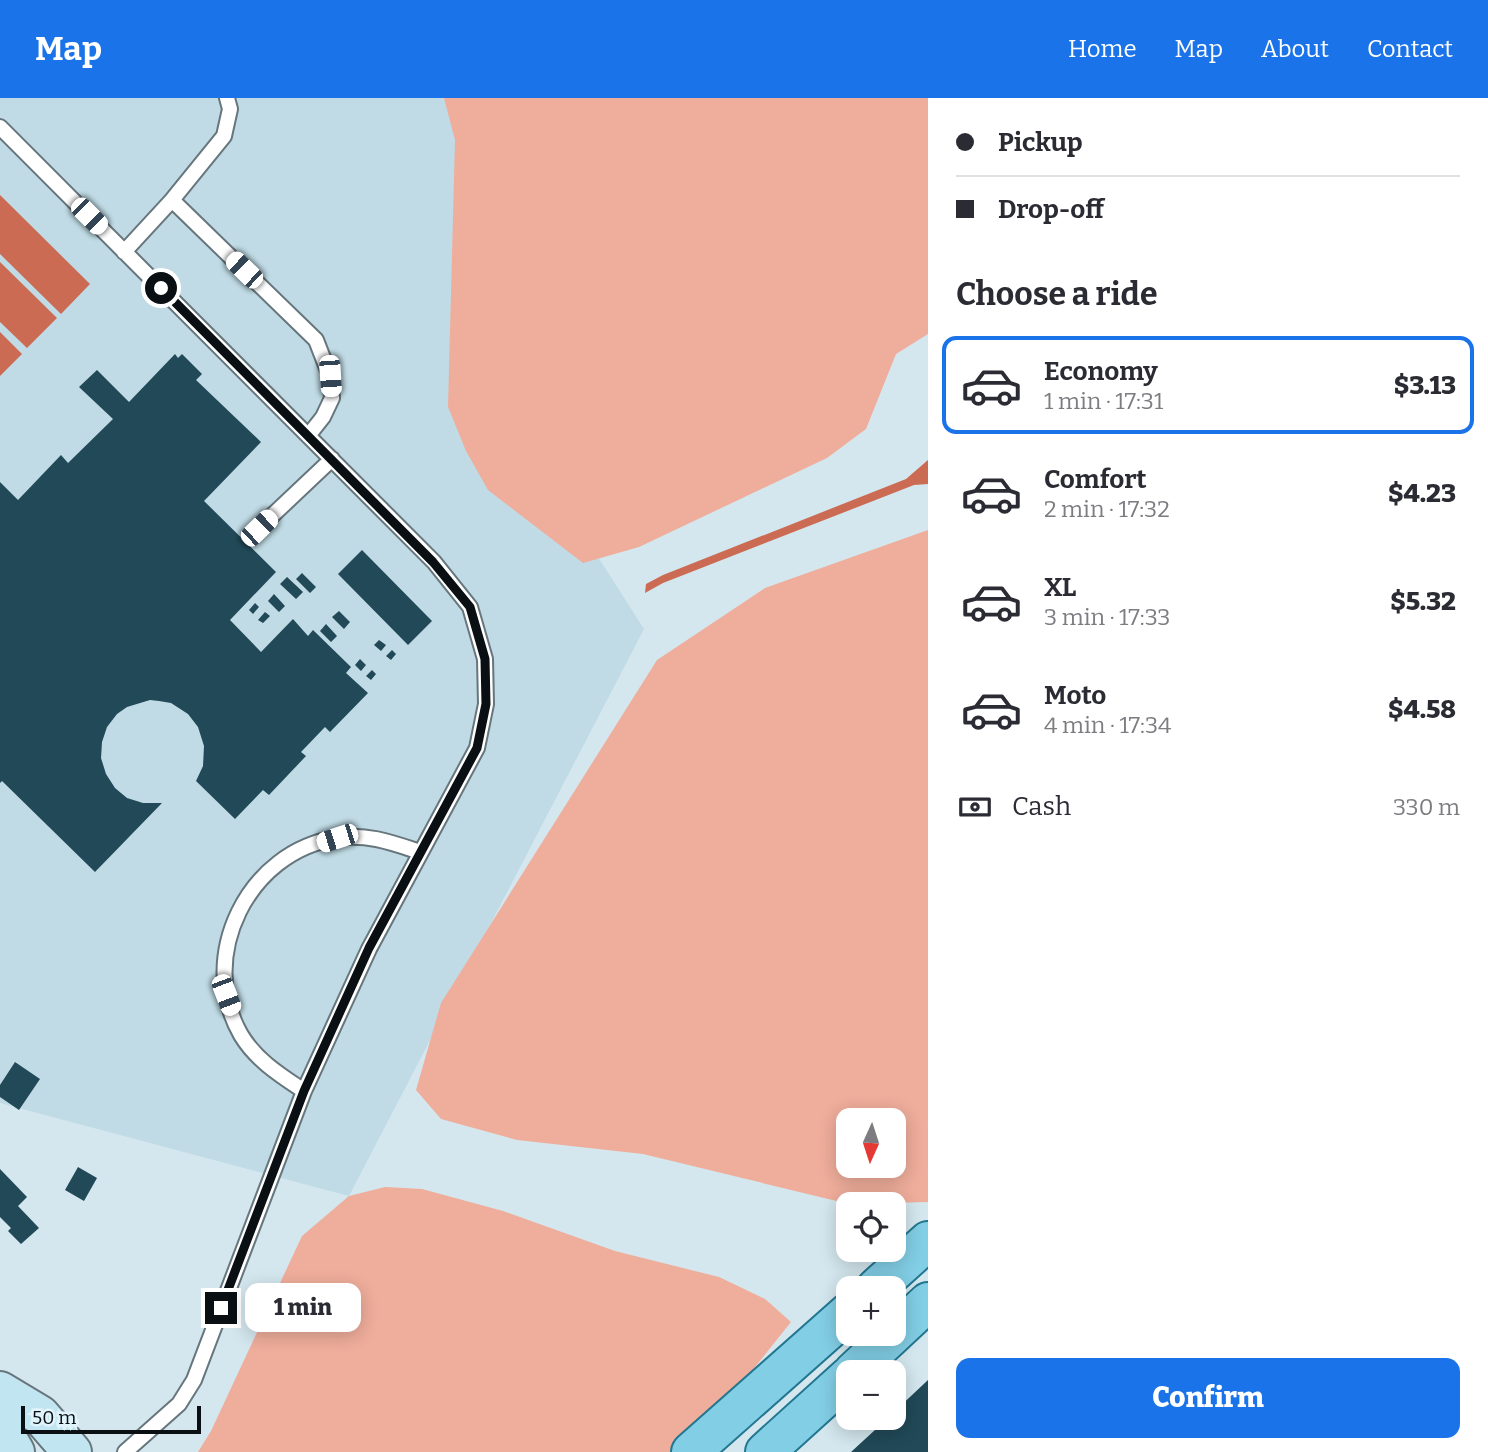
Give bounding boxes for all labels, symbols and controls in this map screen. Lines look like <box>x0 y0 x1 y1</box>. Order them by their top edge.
text: Map <box>35 29 102 69</box>
text: Home <box>1068 35 1137 63</box>
text: Map <box>1175 35 1223 63</box>
text: About <box>1261 35 1329 63</box>
text: Contact <box>1367 35 1453 63</box>
text: Pickup <box>998 127 1083 158</box>
car <box>67 194 112 238</box>
text: Drop-off <box>998 194 1104 225</box>
car <box>222 248 267 292</box>
route start <box>145 272 177 304</box>
text: Choose a ride <box>956 275 1157 313</box>
car <box>319 354 342 398</box>
icon: car <box>960 354 1023 417</box>
text: Economy <box>1044 356 1158 387</box>
text: $3.13 <box>1394 370 1456 401</box>
text: 1 min · 17:31 <box>1044 387 1163 415</box>
icon: car <box>960 462 1023 525</box>
text: Comfort <box>1044 464 1147 495</box>
text: $4.23 <box>1388 478 1456 509</box>
text: 2 min · 17:32 <box>1044 495 1170 523</box>
car <box>237 506 282 550</box>
icon: car <box>960 570 1023 633</box>
text: XL <box>1044 572 1076 603</box>
text: $5.32 <box>1390 586 1456 617</box>
text: 3 min · 17:33 <box>1044 603 1170 631</box>
icon: car <box>960 678 1023 741</box>
text: Moto <box>1044 680 1106 711</box>
text: $4.58 <box>1388 694 1456 725</box>
text: 4 min · 17:34 <box>1044 711 1172 739</box>
icon: cash <box>956 788 994 826</box>
text: Cash <box>1012 791 1071 822</box>
text: 330 m <box>1393 793 1460 821</box>
car <box>314 822 361 854</box>
car <box>209 972 244 1018</box>
north arrow <box>836 1108 906 1178</box>
map controls <box>836 1108 906 1430</box>
button: locate <box>836 1192 906 1262</box>
button: + <box>836 1276 906 1346</box>
callout: 1 min <box>246 1284 361 1332</box>
route end <box>205 1292 237 1324</box>
text: 1 min <box>274 1293 332 1321</box>
button: Confirm <box>956 1358 1460 1438</box>
button: − <box>836 1360 906 1430</box>
scale bar <box>21 1403 201 1435</box>
text: 50 m <box>32 1406 76 1429</box>

